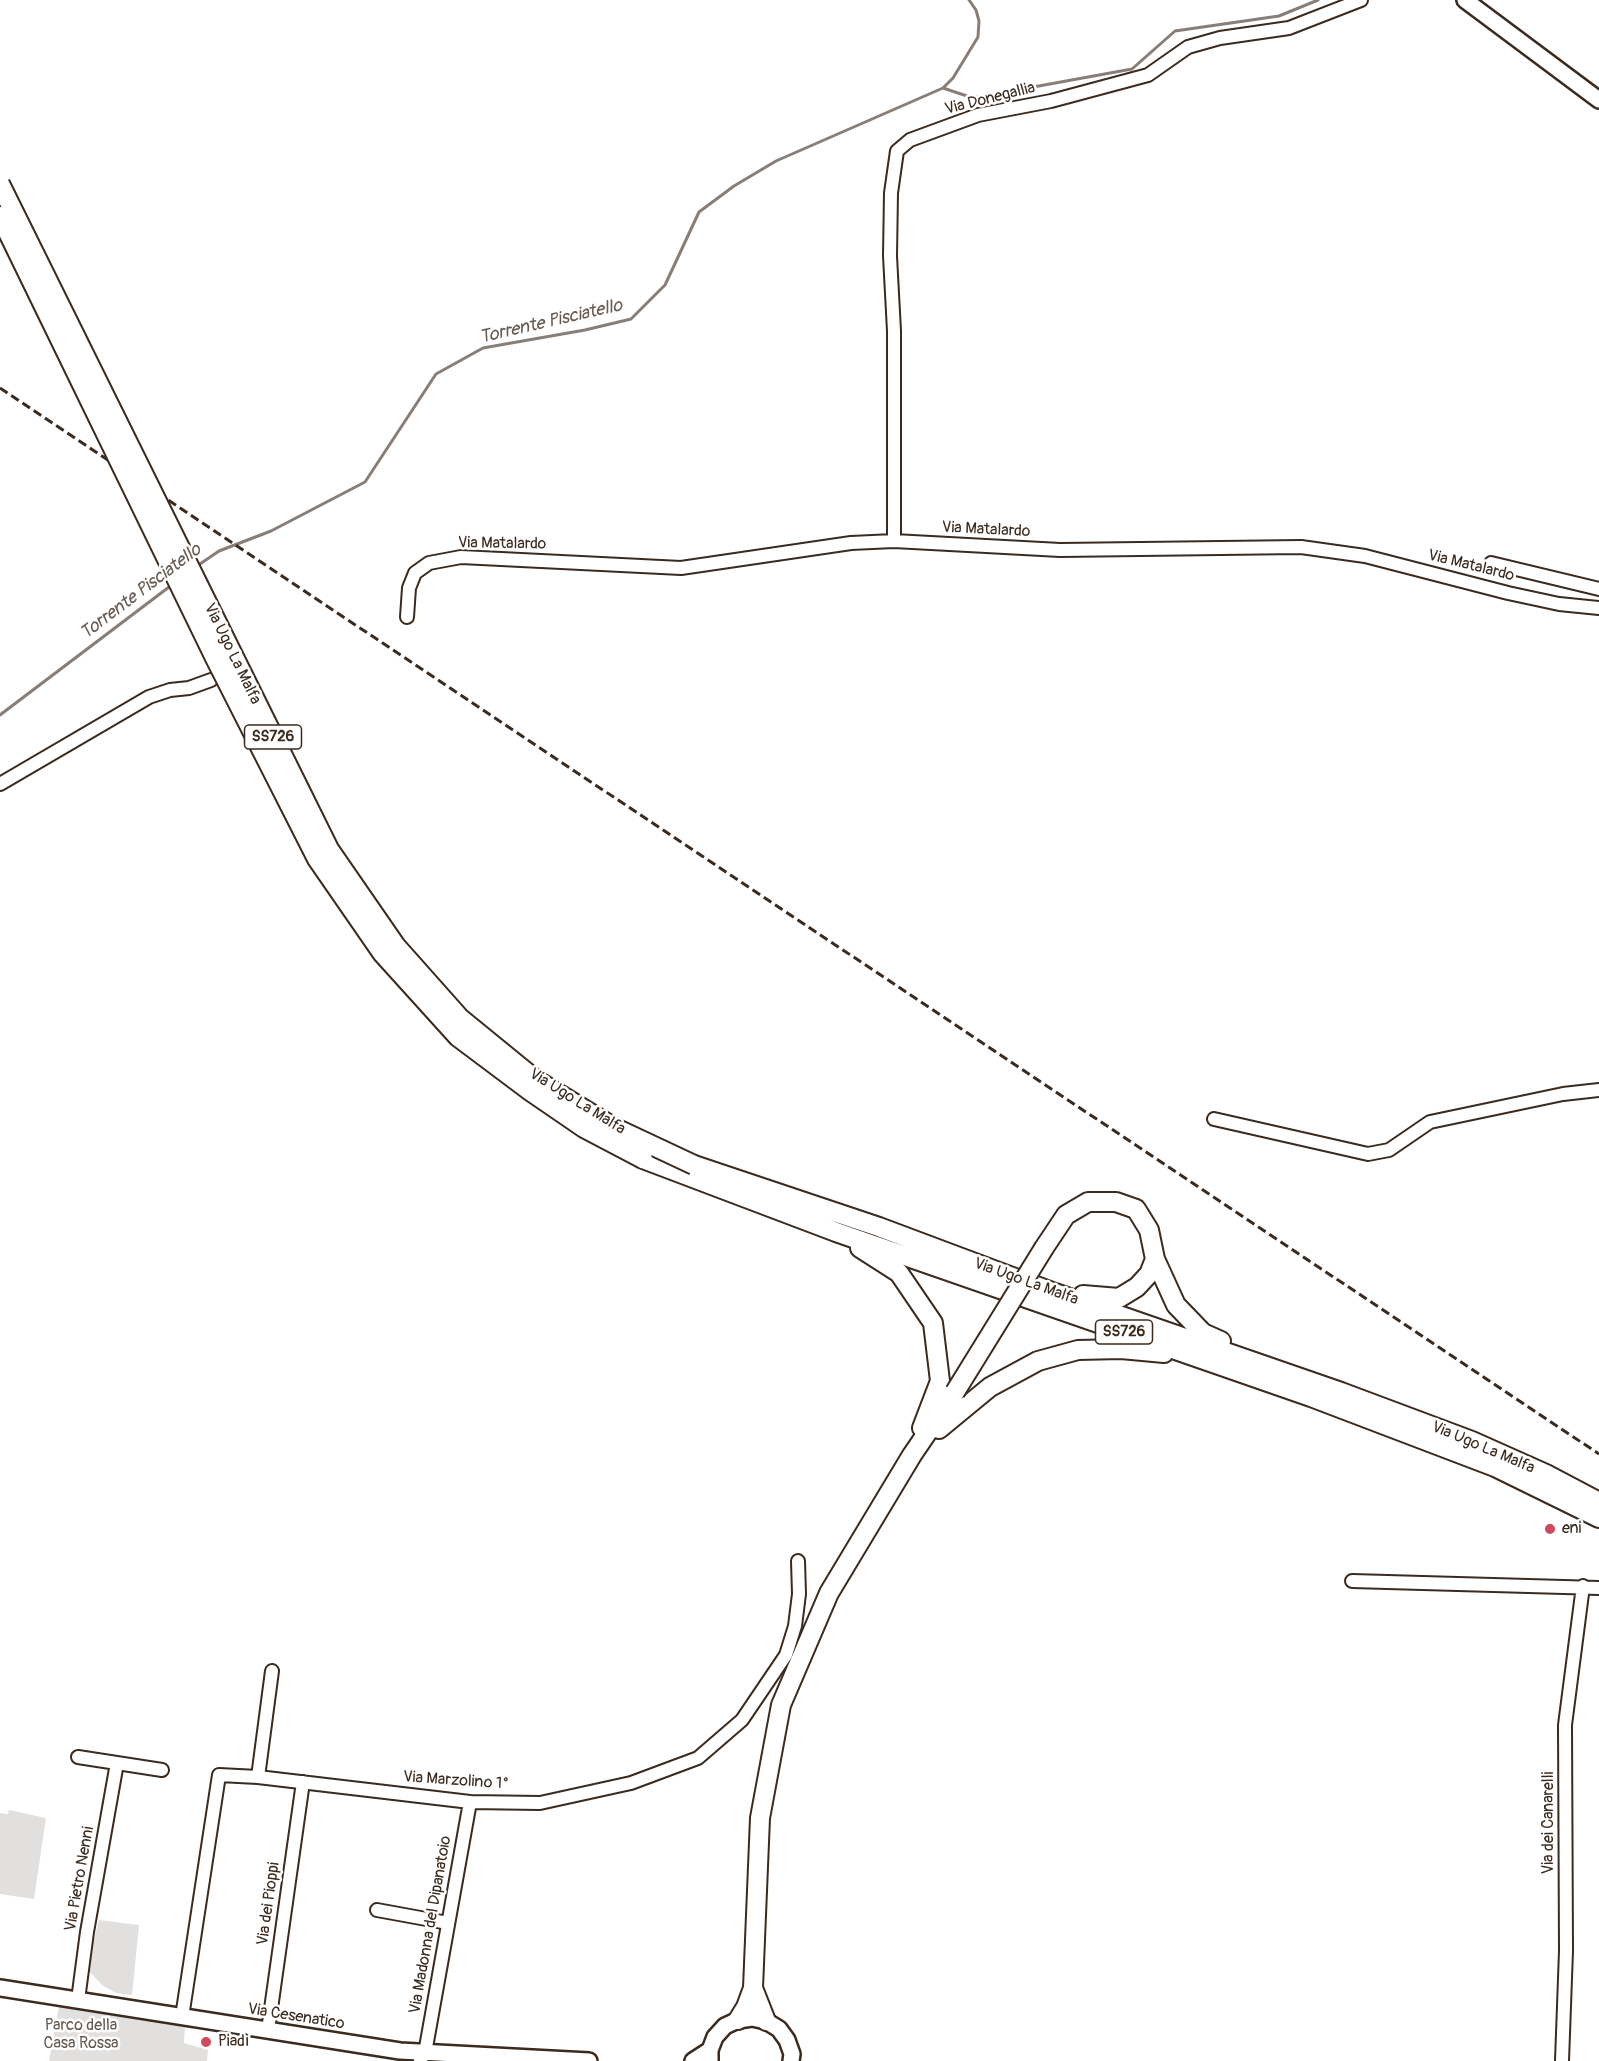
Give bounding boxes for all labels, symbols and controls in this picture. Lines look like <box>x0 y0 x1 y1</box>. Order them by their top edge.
street label: Via Donegallia <box>943 79 1037 119</box>
water label: Torrente Pisciatello <box>478 295 624 349</box>
street label: Via Matalardo <box>941 518 1031 542</box>
street label: Via Matalardo <box>458 534 546 554</box>
water label: Torrente Pisciatello <box>76 540 206 644</box>
street label: Via Matalardo <box>1426 546 1516 586</box>
street label: Via Ugo La Malfa <box>199 600 265 708</box>
road number: SS726 <box>244 725 302 749</box>
street label: Via Ugo La Malfa <box>525 1065 629 1139</box>
street label: Via Ugo La Malfa <box>971 1254 1081 1310</box>
road number: SS726 <box>1096 1320 1152 1344</box>
street label: Via Ugo La Malfa <box>1429 1418 1537 1478</box>
place label: eni <box>1562 1519 1581 1539</box>
marker: eni <box>1543 1522 1557 1536</box>
street label: Via Marzolino 1° <box>402 1768 510 1794</box>
street label: Via dei Canarelli <box>1539 1772 1559 1874</box>
street label: Via Pietro Nenni <box>61 1825 99 1933</box>
street label: Via Madonna del Dipanatoio <box>406 1835 456 2015</box>
street label: Via dei Pioppi <box>254 1861 284 1947</box>
street label: Via Cesenatico <box>246 2000 346 2034</box>
park label: Parco della Casa Rossa <box>44 2016 118 2054</box>
place label: Piadì <box>218 2032 249 2052</box>
marker: Piadì <box>199 2035 213 2049</box>

